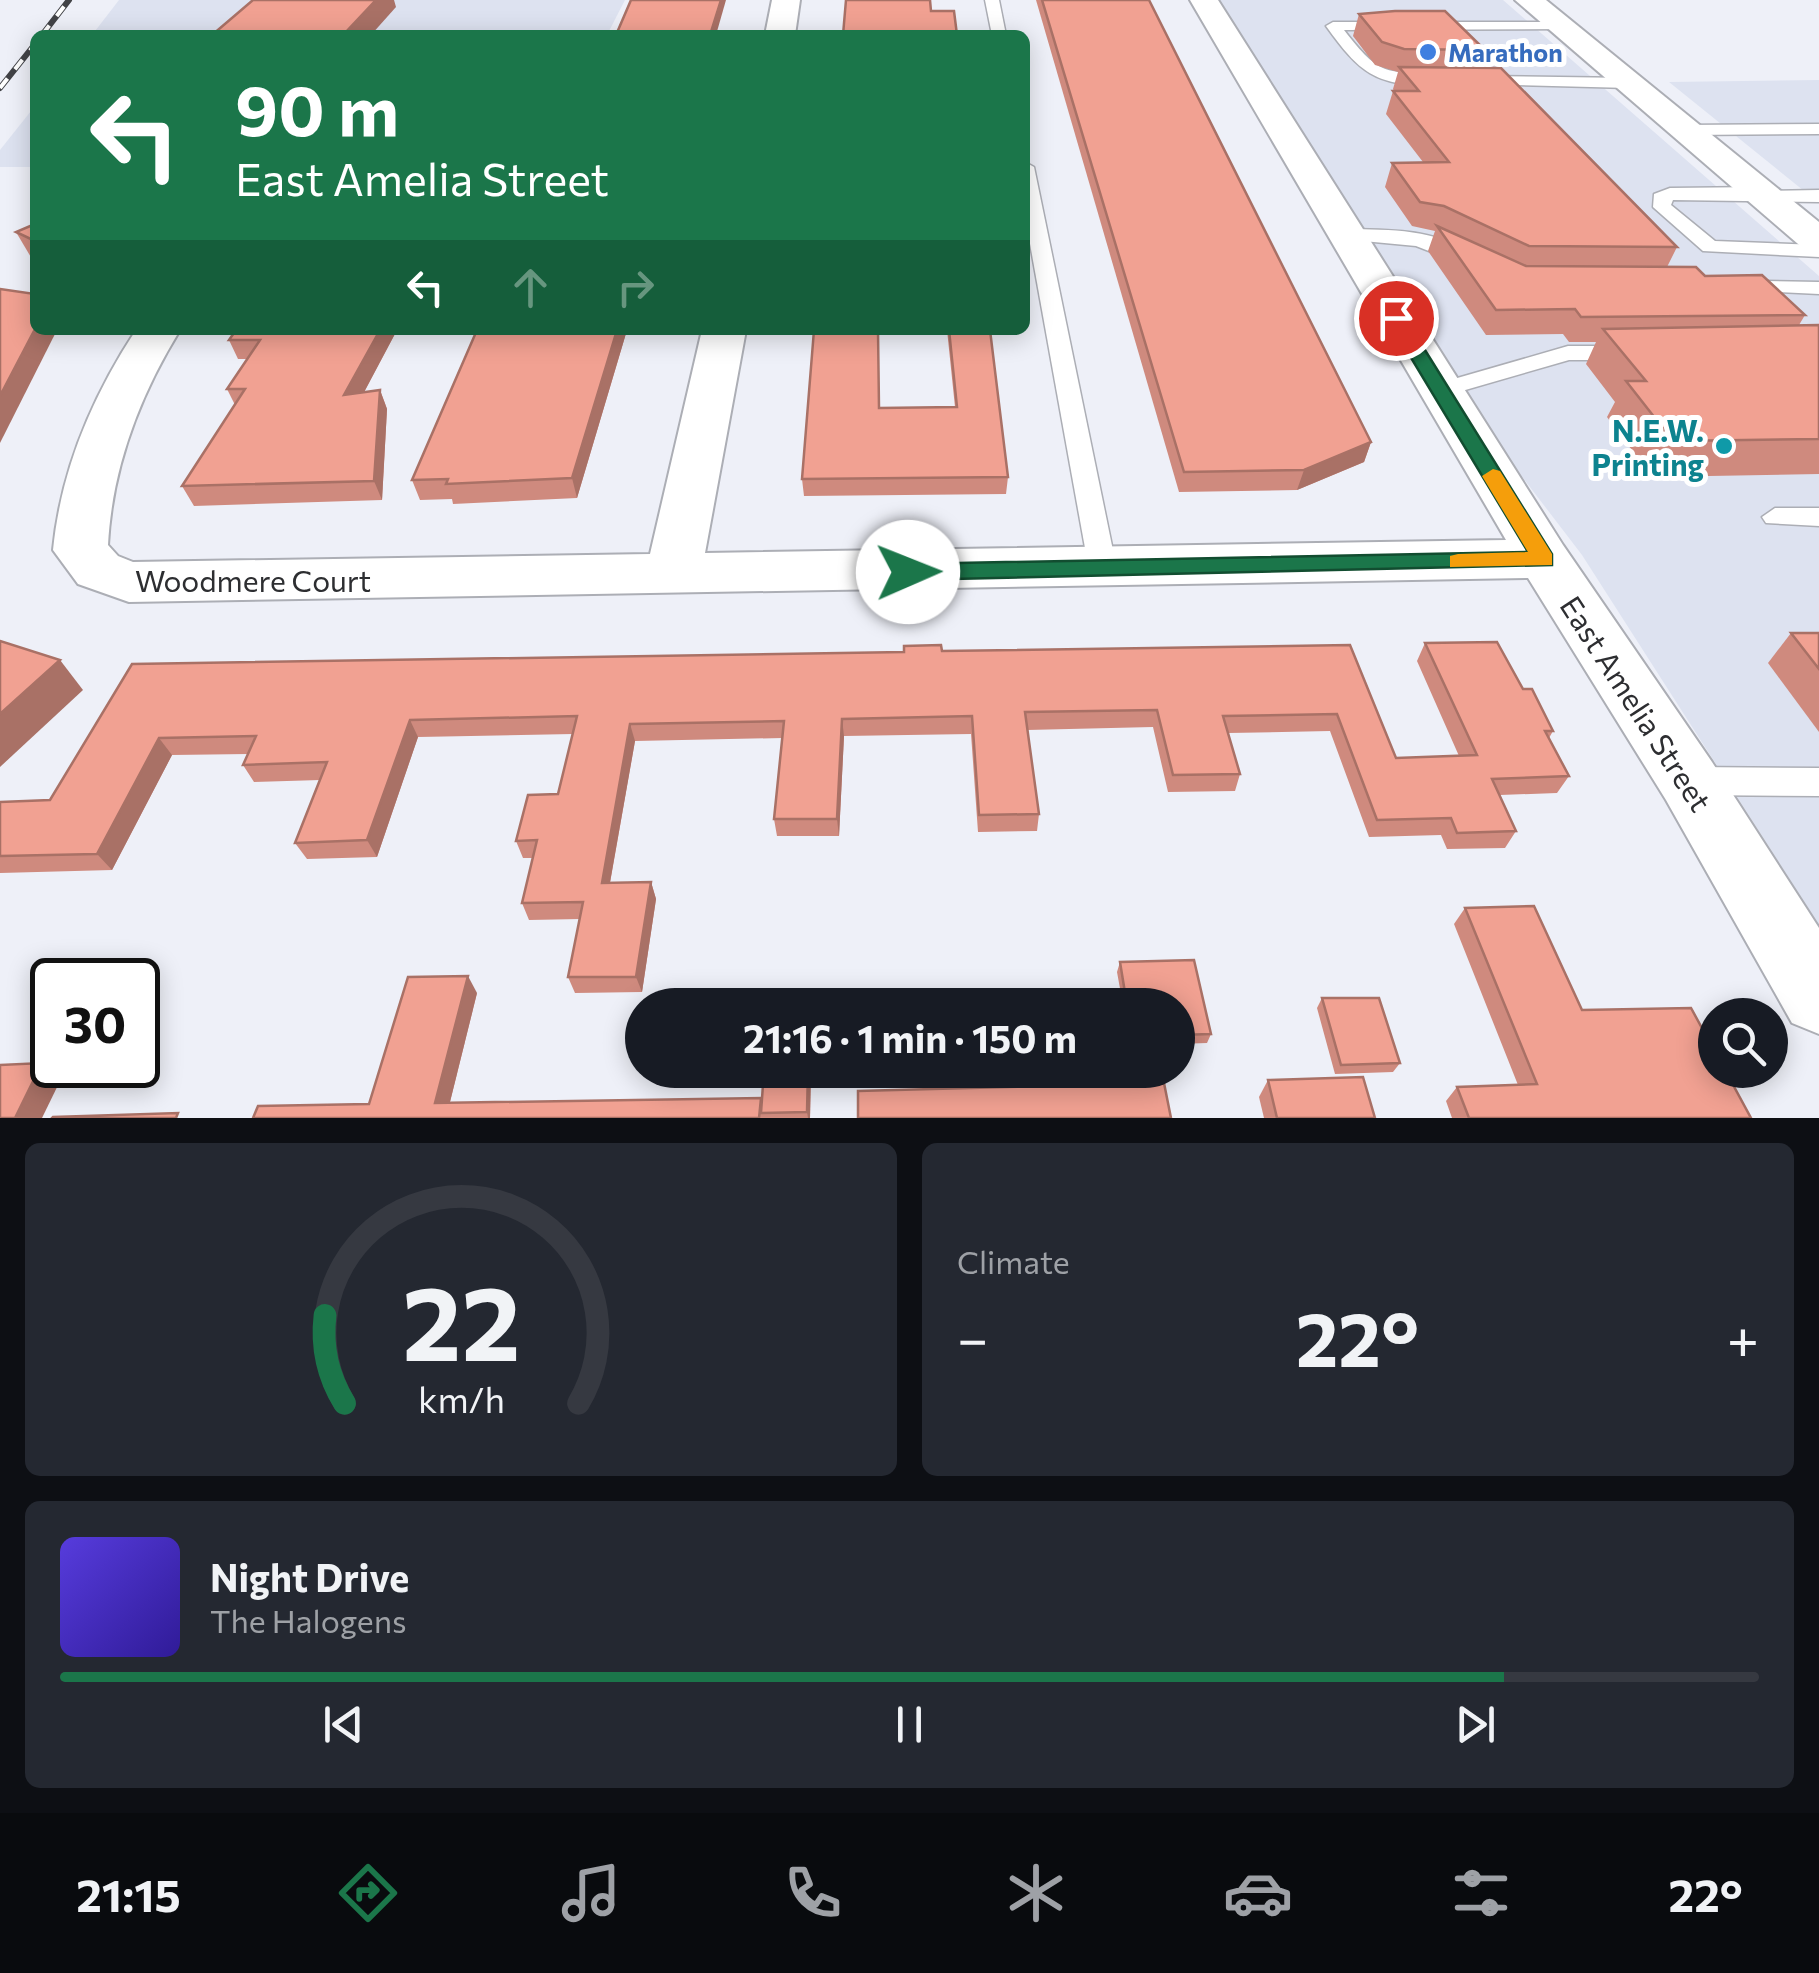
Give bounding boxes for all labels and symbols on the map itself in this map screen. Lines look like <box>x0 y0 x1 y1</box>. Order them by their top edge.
place label: Marathon <box>1448 37 1563 67</box>
marker: Marathon <box>1417 41 1439 63</box>
pin <box>1354 276 1439 361</box>
place label: N.E.W. Printing <box>1592 411 1704 482</box>
marker: N.E.W. Printing <box>1713 435 1735 457</box>
position arrow <box>856 520 960 624</box>
street label: Woodmere Court <box>135 561 371 598</box>
street label: East Amelia Street <box>1554 588 1720 818</box>
speed limit sign: 30 <box>30 958 160 1088</box>

